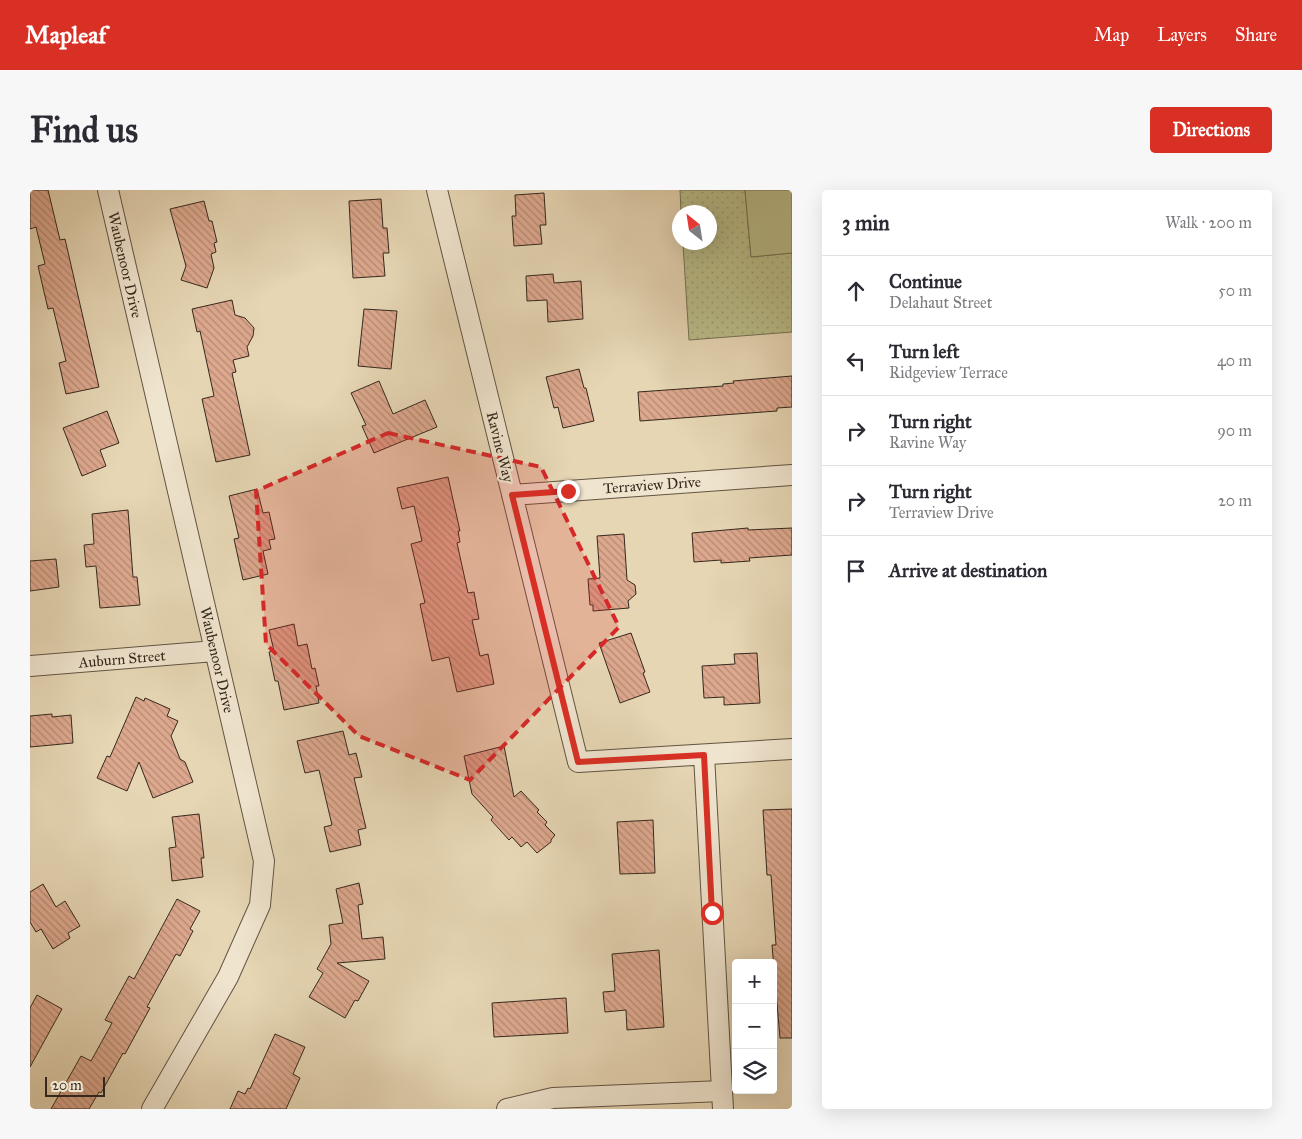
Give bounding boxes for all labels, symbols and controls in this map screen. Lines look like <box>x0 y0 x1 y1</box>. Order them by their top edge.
text: Mapleaf <box>25 20 106 50</box>
text: Map <box>1094 24 1129 46</box>
text: Layers <box>1157 24 1207 46</box>
text: Share <box>1235 24 1277 46</box>
button: Directions <box>1150 107 1272 153</box>
text: Find us <box>30 109 138 152</box>
north arrow <box>672 205 717 250</box>
street label: Waubenoor Drive <box>104 210 146 320</box>
text: 3 min <box>842 210 890 236</box>
text: Walk · 200 m <box>1165 213 1252 232</box>
text: Continue <box>889 270 962 293</box>
icon: ahead <box>842 277 870 305</box>
text: 50 m <box>1218 281 1252 300</box>
text: Delahaut Street <box>889 293 992 312</box>
text: Turn left <box>889 340 959 363</box>
icon: left <box>842 347 870 375</box>
text: 40 m <box>1217 351 1252 370</box>
text: Ridgeview Terrace <box>889 363 1008 382</box>
street label: Ravine Way <box>483 410 518 485</box>
text: Turn right <box>889 410 972 433</box>
icon: right <box>842 417 870 445</box>
text: 90 m <box>1217 421 1252 440</box>
text: Ravine Way <box>889 433 966 452</box>
street label: Terraview Drive <box>602 473 702 497</box>
route end <box>557 480 580 503</box>
text: Turn right <box>889 480 972 503</box>
icon: right <box>842 487 870 515</box>
text: 20 m <box>1218 491 1252 510</box>
text: Terraview Drive <box>889 503 994 522</box>
icon: arrive <box>842 557 870 585</box>
text: Arrive at destination <box>889 559 1047 582</box>
street label: Waubenoor Drive <box>196 605 238 715</box>
street label: Auburn Street <box>77 646 167 672</box>
route start <box>701 902 724 925</box>
map controls <box>732 959 777 1094</box>
button: + <box>732 959 777 1004</box>
button: − <box>732 1004 777 1049</box>
button: layers <box>732 1049 777 1094</box>
scale bar <box>45 1074 105 1097</box>
text: 20 m <box>52 1077 82 1094</box>

